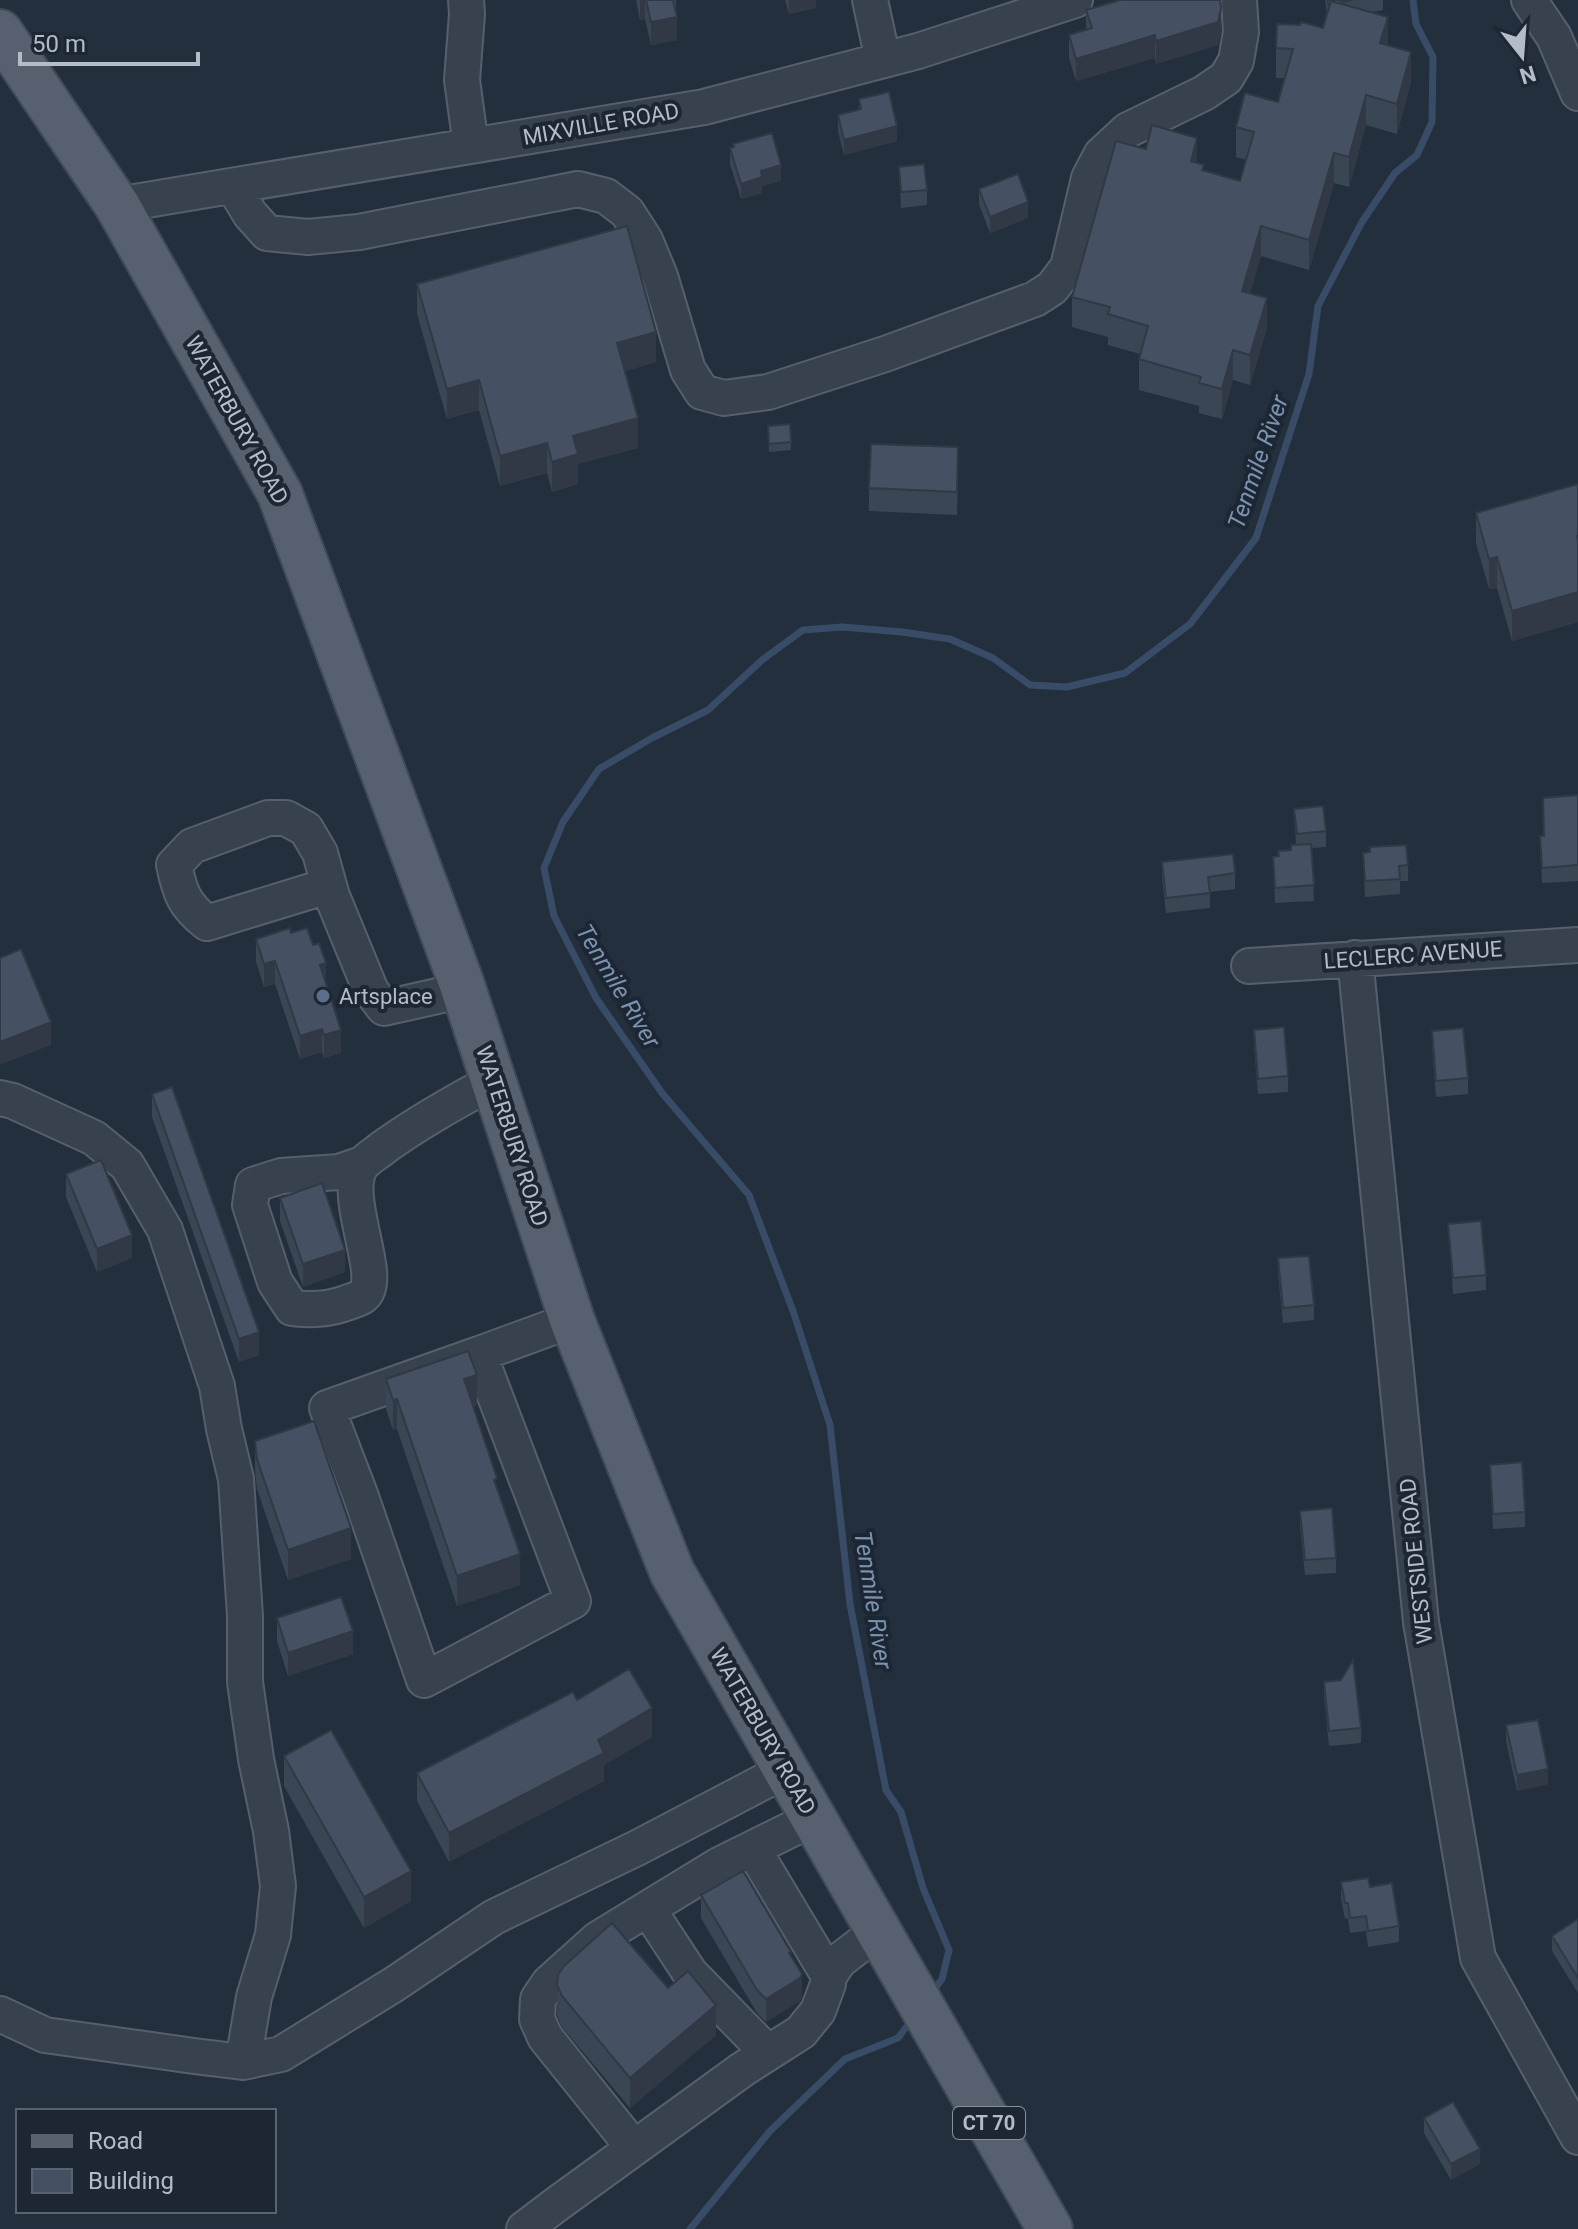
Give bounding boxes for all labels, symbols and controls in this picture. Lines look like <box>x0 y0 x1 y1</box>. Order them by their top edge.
scale bar <box>20 16 198 66</box>
north arrow <box>1482 16 1562 96</box>
text: 50 m <box>32 30 86 58</box>
text: N <box>1517 60 1539 89</box>
street label: MIXVILLE ROAD <box>521 98 681 150</box>
street label: WATERBURY ROAD <box>180 332 294 508</box>
water label: Tenmile River <box>1222 391 1294 532</box>
water label: Tenmile River <box>570 919 666 1054</box>
street label: LECLERC AVENUE <box>1323 936 1503 974</box>
place label: Artsplace <box>339 984 433 1009</box>
marker: Artsplace <box>314 987 332 1005</box>
street label: WATERBURY ROAD <box>471 1043 553 1229</box>
street label: WESTSIDE ROAD <box>1395 1477 1437 1645</box>
water label: Tenmile River <box>848 1529 898 1672</box>
street label: WATERBURY ROAD <box>705 1643 821 1819</box>
road number: CT 70 <box>953 2107 1025 2139</box>
legend <box>16 2109 276 2213</box>
text: Road <box>88 2127 143 2155</box>
text: Building <box>88 2167 174 2195</box>

